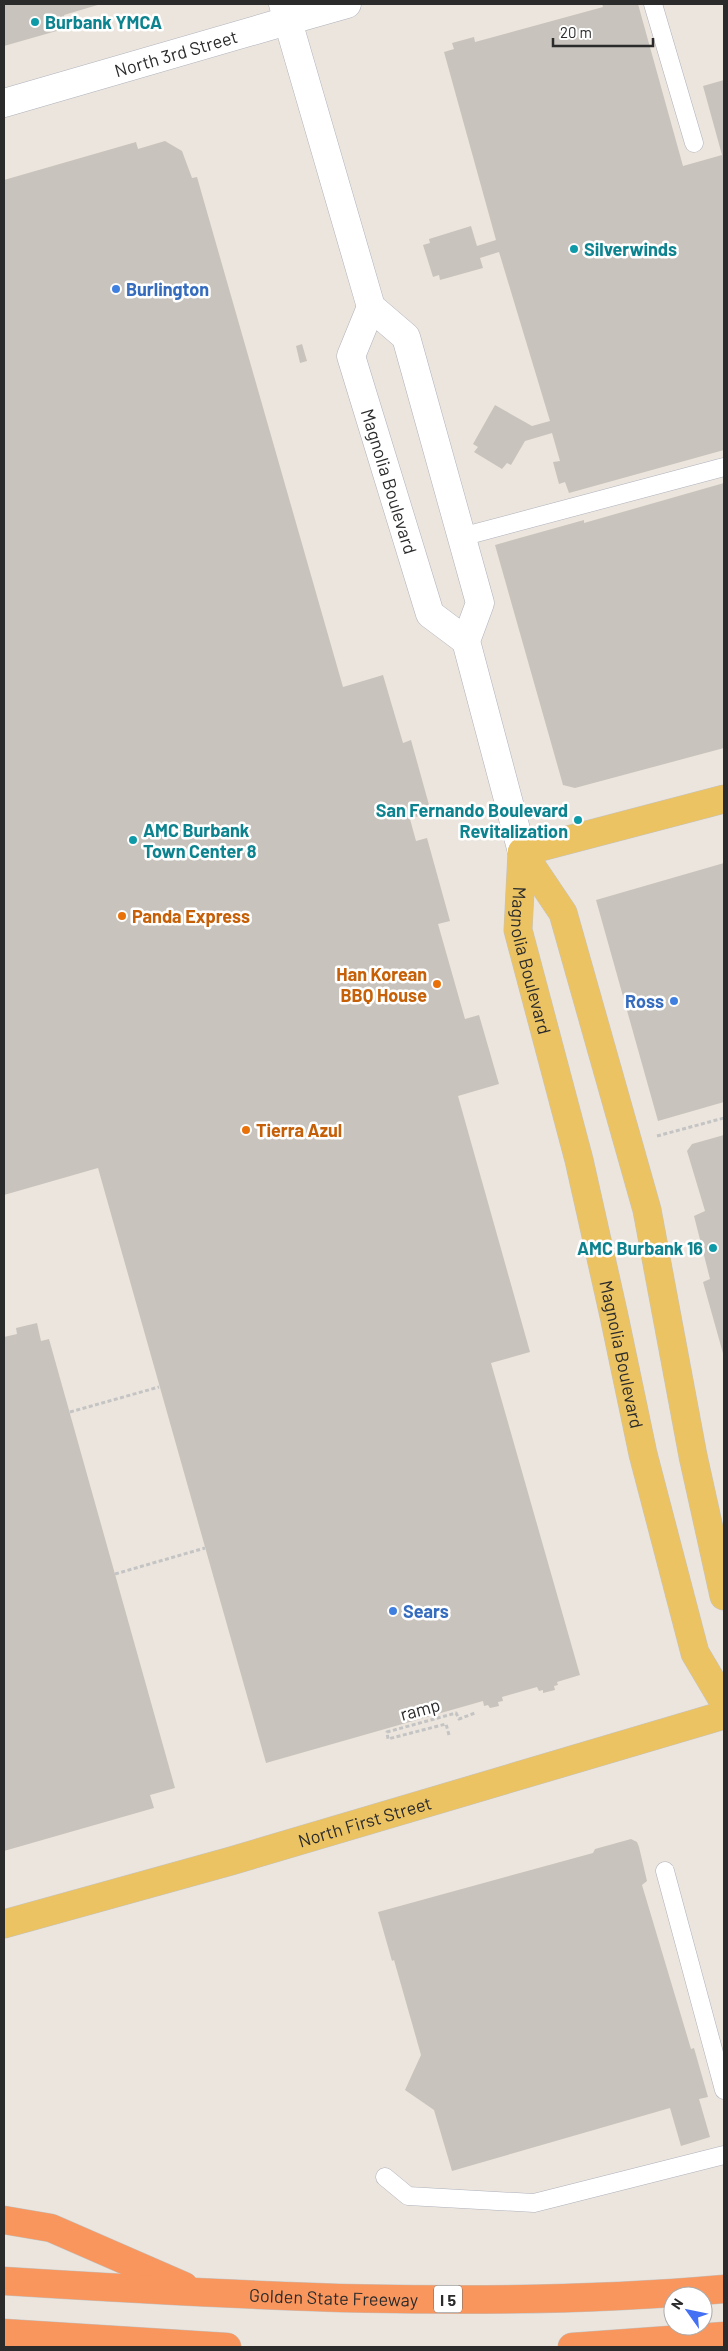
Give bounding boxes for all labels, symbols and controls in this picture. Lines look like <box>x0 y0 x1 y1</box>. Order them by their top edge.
place label: Burbank YMCA <box>45 11 162 33</box>
scale bar <box>553 15 653 47</box>
marker: Burbank YMCA <box>29 16 41 28</box>
text: 20 m <box>560 23 592 41</box>
street label: North 3rd Street <box>112 25 240 81</box>
place label: Silverwinds <box>584 238 677 260</box>
marker: Silverwinds <box>568 243 580 255</box>
place label: Burlington <box>126 278 209 300</box>
marker: Burlington <box>110 283 122 295</box>
street label: Magnolia Boulevard <box>357 406 422 557</box>
place label: San Fernando Boulevard Revitalization <box>376 799 568 842</box>
marker: San Fernando Boulevard Revitalization <box>572 814 584 826</box>
place label: AMC Burbank Town Center 8 <box>143 819 257 862</box>
marker: AMC Burbank Town Center 8 <box>127 834 139 846</box>
street label: Magnolia Boulevard <box>507 886 556 1037</box>
place label: Panda Express <box>132 905 250 927</box>
marker: Panda Express <box>116 910 128 922</box>
place label: Han Korean BBQ House <box>336 963 427 1006</box>
marker: Han Korean BBQ House <box>431 978 443 990</box>
place label: Ross <box>625 990 664 1012</box>
marker: Ross <box>668 995 680 1007</box>
place label: Tierra Azul <box>256 1119 342 1141</box>
marker: Tierra Azul <box>240 1124 252 1136</box>
place label: AMC Burbank 16 <box>577 1237 703 1259</box>
marker: AMC Burbank 16 <box>707 1242 719 1254</box>
street label: Magnolia Boulevard <box>595 1278 648 1430</box>
place label: Sears <box>403 1600 449 1622</box>
marker: Sears <box>387 1605 399 1617</box>
street label: ramp <box>398 1693 442 1725</box>
street label: North First Street <box>295 1791 434 1852</box>
street label: Golden State Freeway <box>249 2284 418 2310</box>
road number: I 5 <box>434 2286 462 2312</box>
north arrow <box>663 2286 713 2336</box>
text: N <box>667 2295 686 2312</box>

